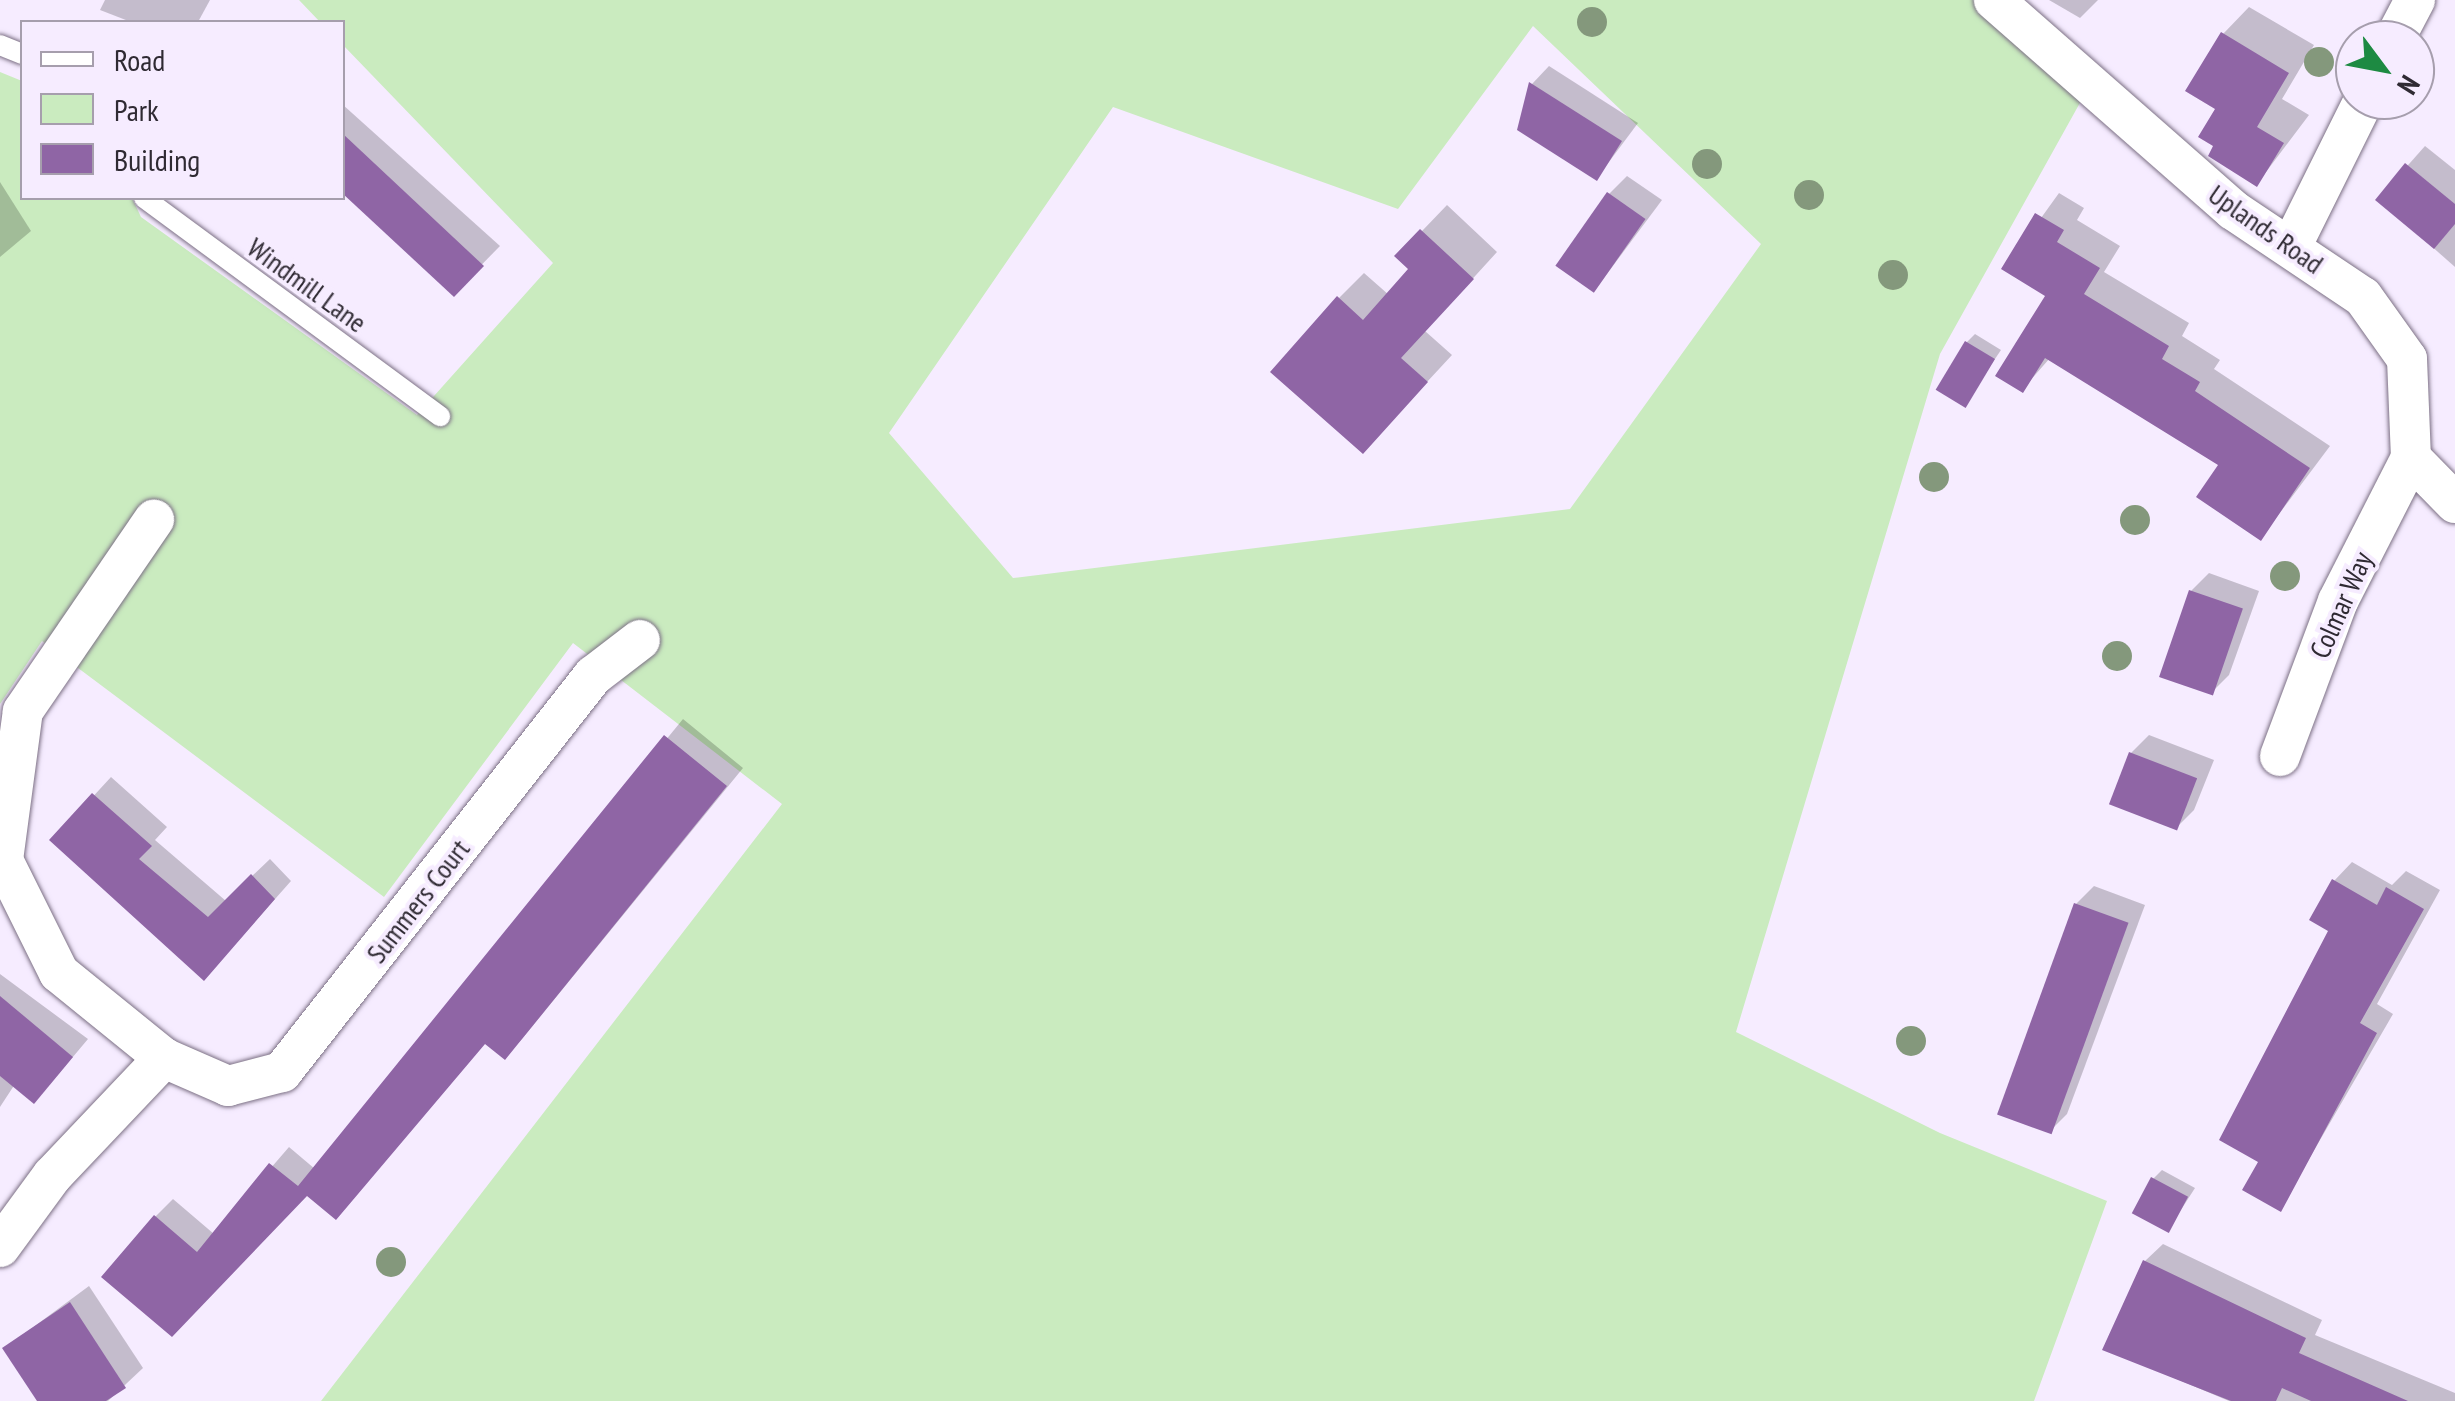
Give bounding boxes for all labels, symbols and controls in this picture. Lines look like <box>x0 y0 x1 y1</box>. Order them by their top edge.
legend <box>20 20 345 200</box>
north arrow <box>2335 20 2435 120</box>
text: Road <box>114 40 165 79</box>
text: N <box>2389 69 2429 101</box>
text: Park <box>114 90 159 129</box>
text: Building <box>114 140 200 179</box>
street label: Uplands Road <box>2202 177 2330 281</box>
street label: Windmill Lane <box>241 231 373 339</box>
street label: Colmar Way <box>2303 546 2379 664</box>
street label: Summers Court <box>359 833 477 969</box>

